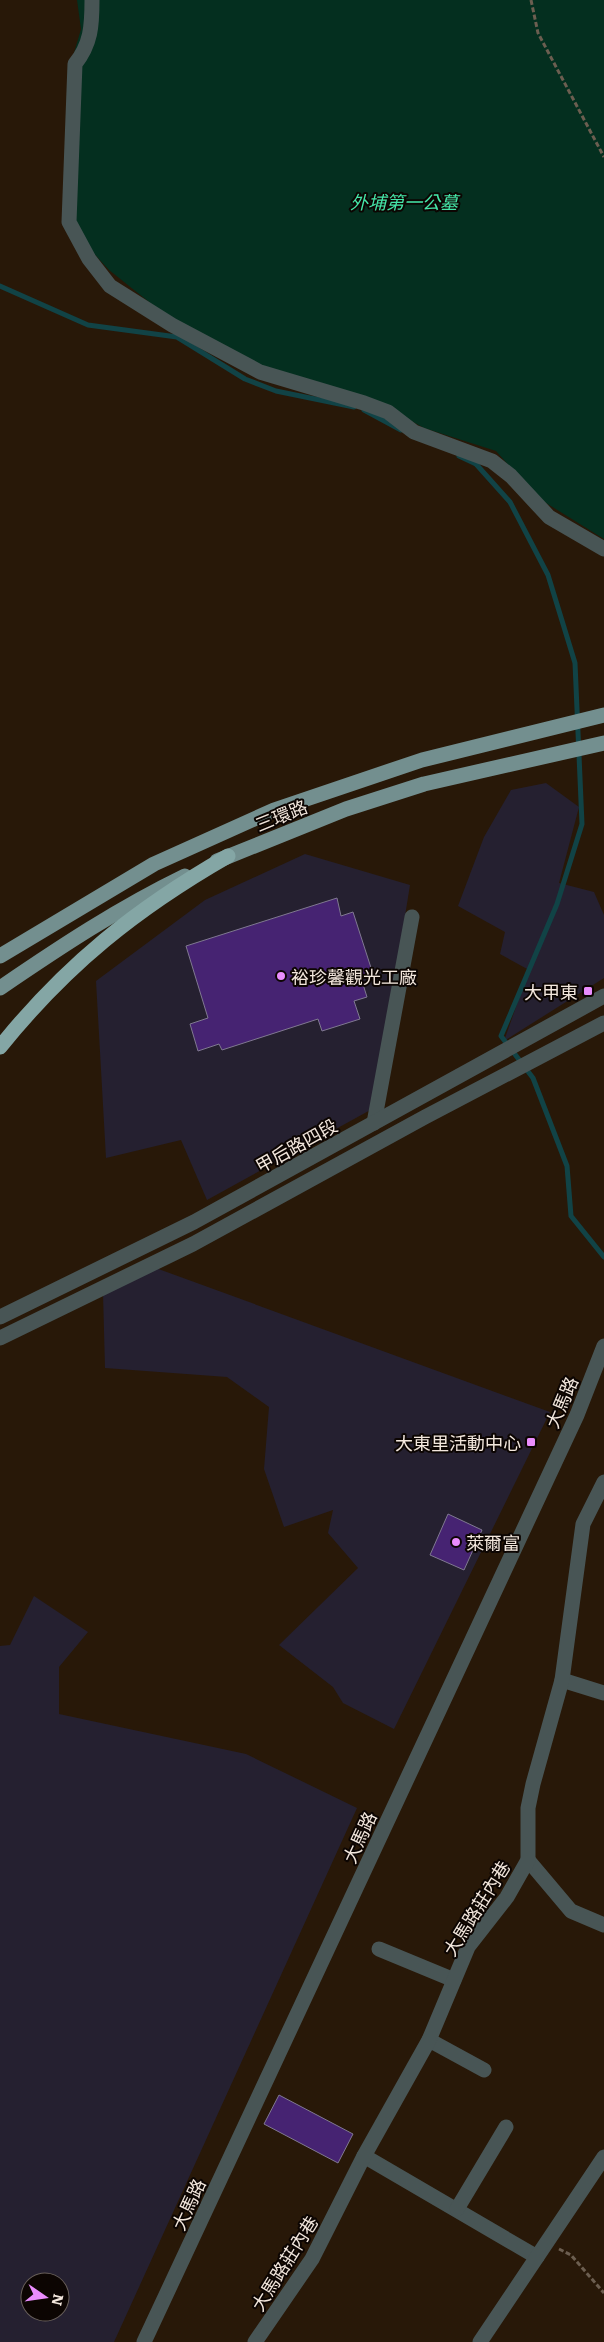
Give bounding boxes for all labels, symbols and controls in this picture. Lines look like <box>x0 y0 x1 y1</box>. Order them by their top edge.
park label: 外埔第一公墓 <box>350 188 461 215</box>
street label: 三環路 <box>251 792 311 838</box>
place label: 裕珍馨觀光工廠 <box>291 963 417 990</box>
marker: 裕珍馨觀光工廠 <box>275 970 287 982</box>
place label: 大甲東 <box>524 978 578 1005</box>
marker: 大甲東 <box>582 985 594 997</box>
street label: 甲后路四段 <box>250 1111 342 1179</box>
street label: 大馬路 <box>538 1372 584 1432</box>
place label: 大東里活動中心 <box>395 1429 521 1456</box>
marker: 大東里活動中心 <box>525 1436 537 1448</box>
place label: 萊爾富 <box>466 1529 520 1556</box>
marker: 萊爾富 <box>450 1536 462 1548</box>
street label: 大馬路 <box>335 1807 383 1867</box>
street label: 大馬路莊內巷 <box>436 1855 516 1961</box>
street label: 大馬路 <box>164 2174 212 2234</box>
street label: 大馬路莊內巷 <box>244 2210 324 2316</box>
north arrow <box>20 2272 70 2322</box>
text: N <box>48 2292 70 2308</box>

